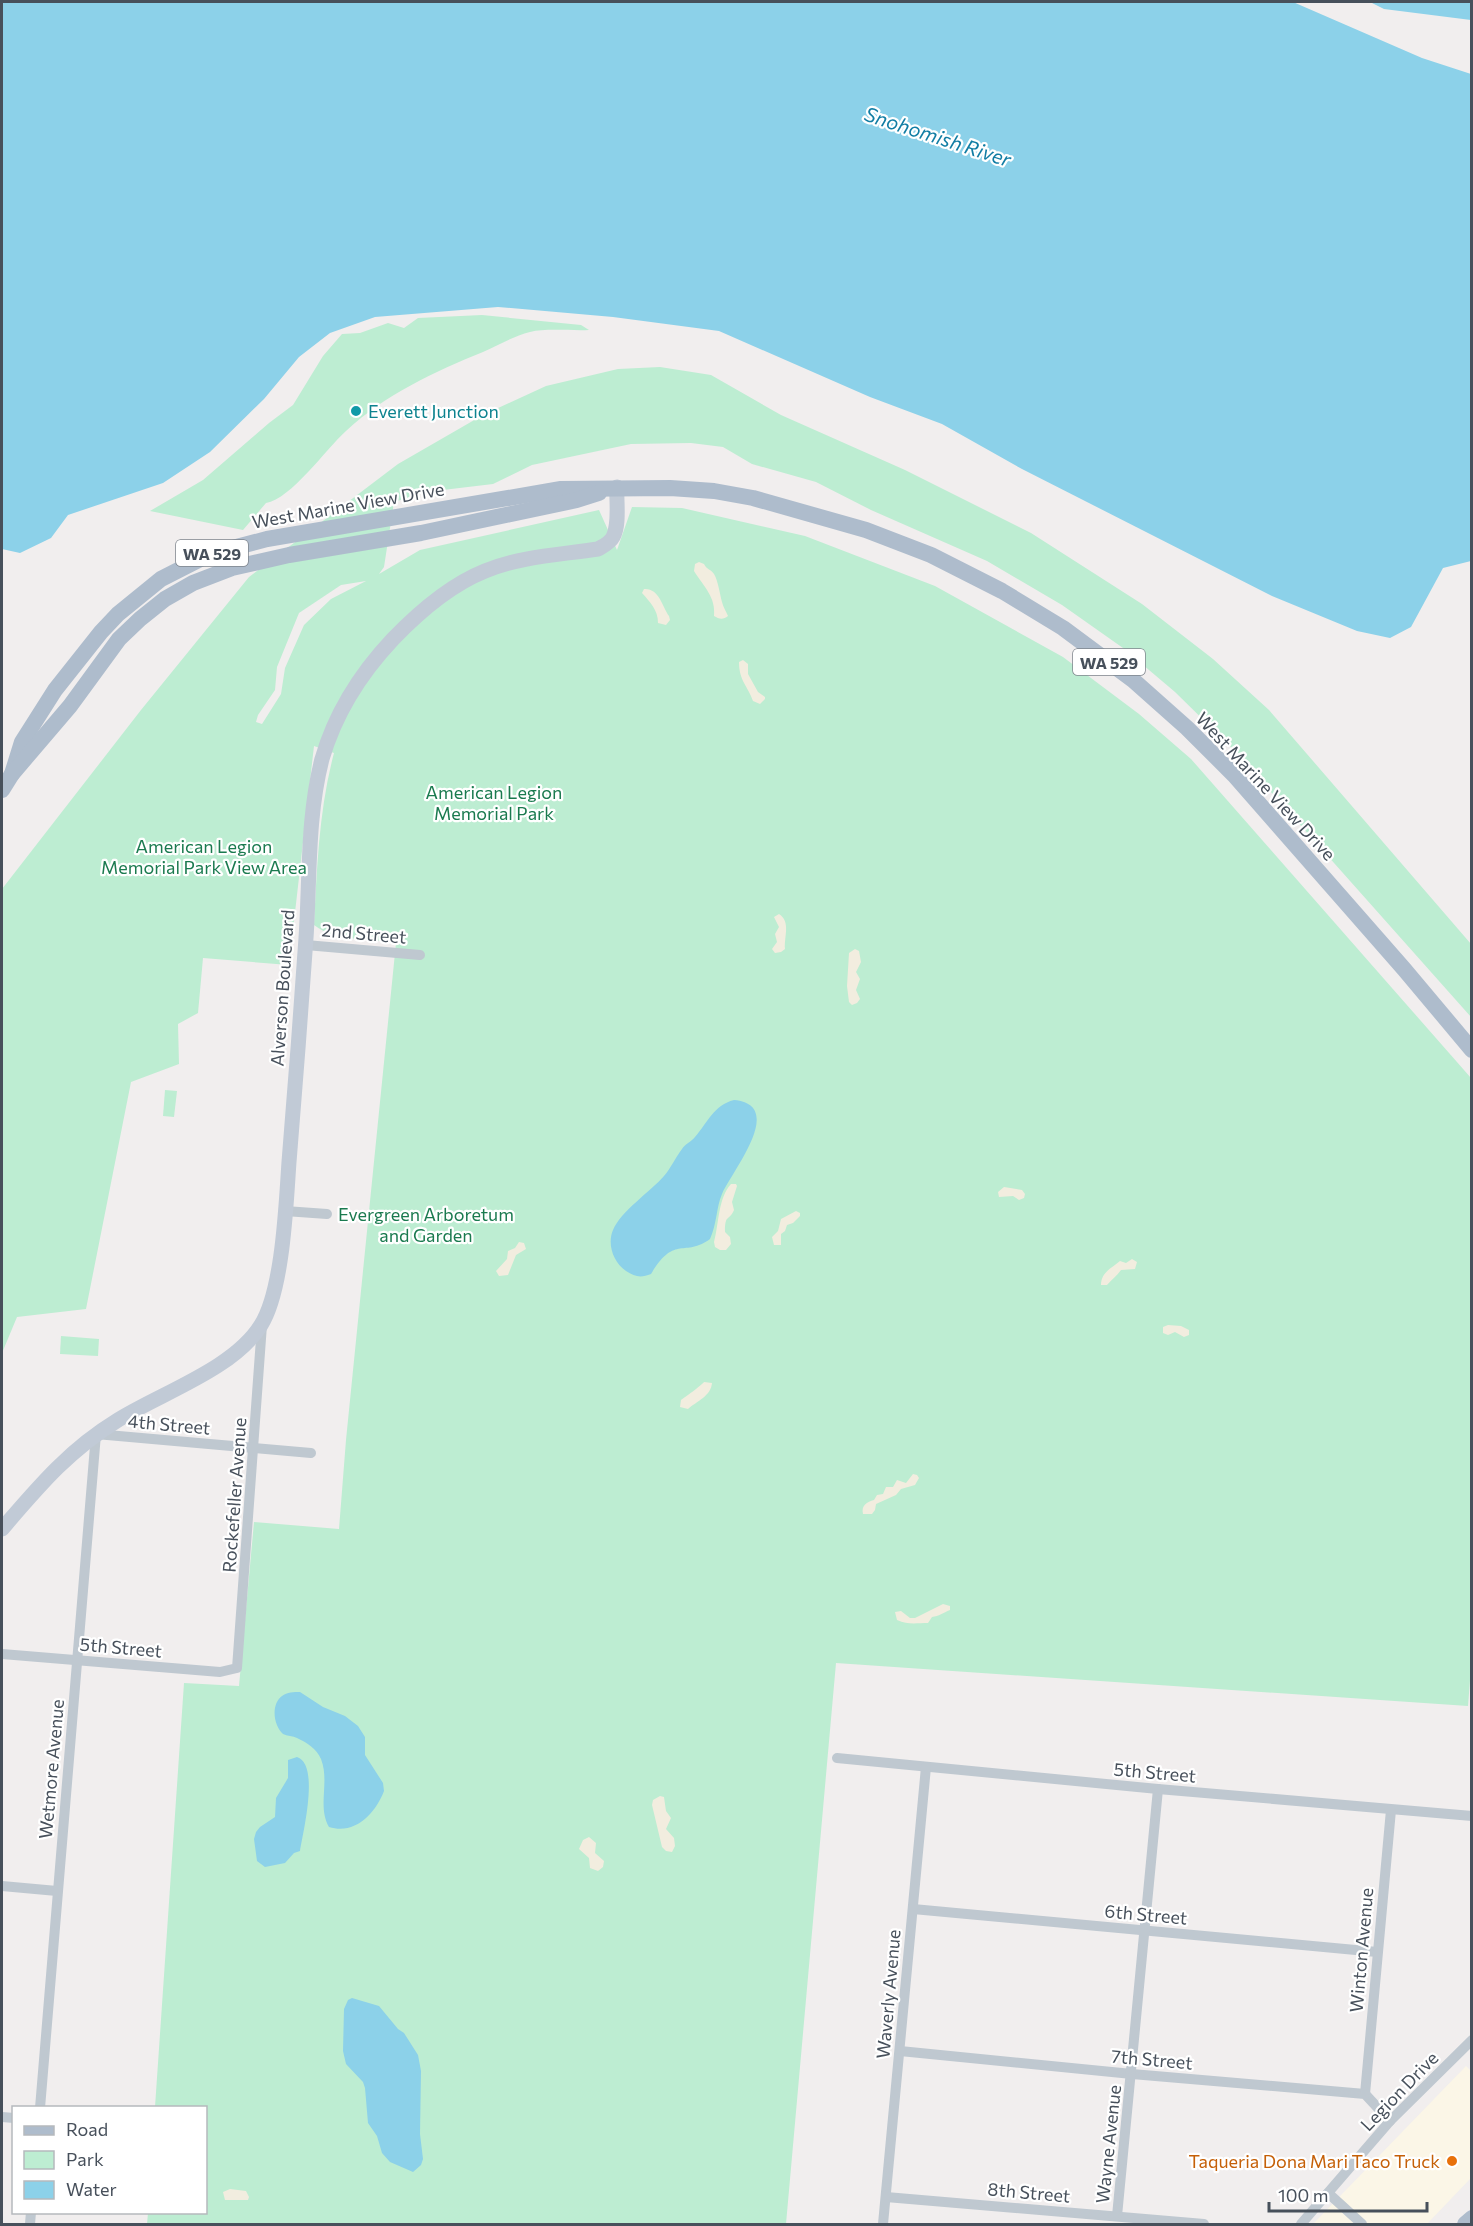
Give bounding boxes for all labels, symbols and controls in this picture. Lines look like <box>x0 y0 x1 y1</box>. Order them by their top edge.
water label: Snohomish River <box>862 101 1015 171</box>
place label: Everett Junction <box>368 400 499 422</box>
marker: Everett Junction <box>349 404 363 418</box>
street label: West Marine View Drive <box>250 477 446 533</box>
road number: WA 529 <box>176 540 248 566</box>
road number: WA 529 <box>1073 649 1145 675</box>
street label: West Marine View Drive <box>1192 707 1340 865</box>
park label: American Legion Memorial Park <box>426 781 562 824</box>
park label: American Legion Memorial Park View Area <box>101 835 307 878</box>
street label: Alverson Boulevard <box>266 909 298 1067</box>
street label: 2nd Street <box>321 918 407 948</box>
park label: Evergreen Arboretum and Garden <box>338 1203 514 1246</box>
street label: 4th Street <box>127 1409 211 1439</box>
street label: Rockefeller Avenue <box>218 1417 250 1573</box>
street label: 5th Street <box>79 1632 163 1662</box>
street label: Wetmore Avenue <box>34 1698 68 1840</box>
street label: 5th Street <box>1113 1757 1197 1787</box>
street label: Winton Avenue <box>1345 1887 1377 2013</box>
street label: 6th Street <box>1104 1899 1188 1929</box>
street label: Waverly Avenue <box>871 1929 905 2059</box>
street label: 7th Street <box>1110 2044 1194 2074</box>
street label: Legion Drive <box>1356 2047 1442 2135</box>
street label: Wayne Avenue <box>1091 2084 1125 2204</box>
legend <box>12 2106 207 2214</box>
text: Road <box>66 2118 108 2140</box>
text: Park <box>66 2148 104 2170</box>
place label: Taqueria Dona Mari Taco Truck <box>1188 2150 1440 2172</box>
marker: Taqueria Dona Mari Taco Truck <box>1445 2154 1459 2168</box>
scale bar <box>1269 2175 1426 2213</box>
street label: 8th Street <box>987 2177 1071 2207</box>
text: Water <box>66 2178 117 2200</box>
text: 100 m <box>1278 2184 1328 2206</box>

